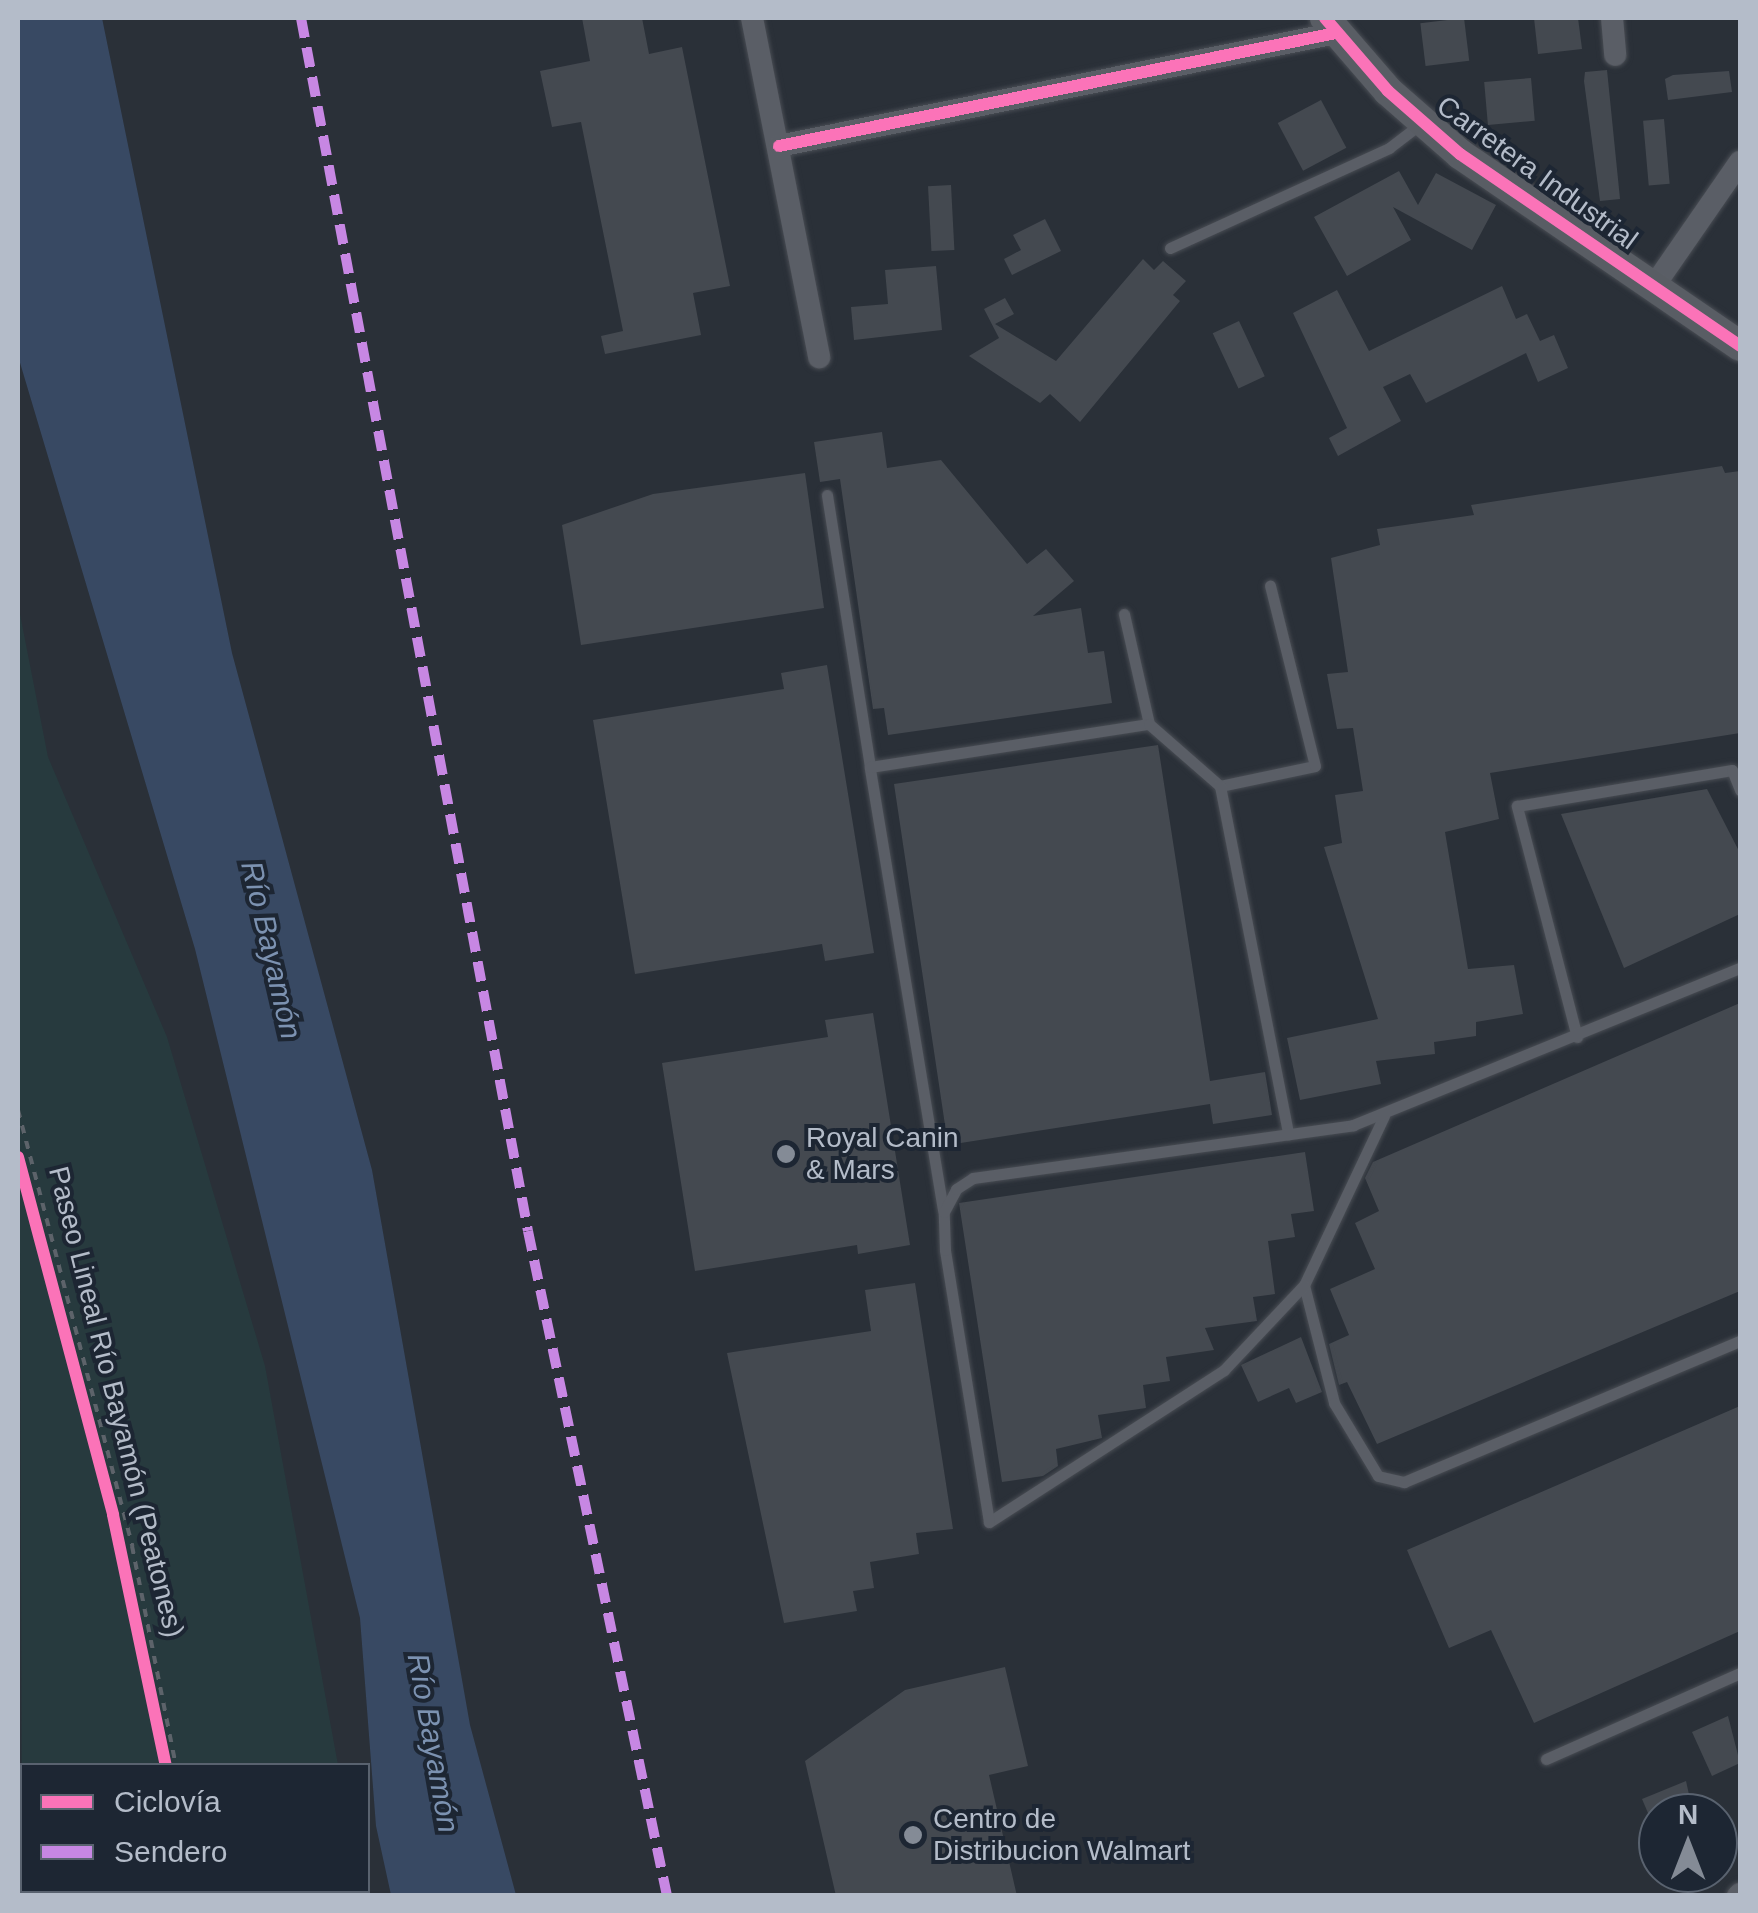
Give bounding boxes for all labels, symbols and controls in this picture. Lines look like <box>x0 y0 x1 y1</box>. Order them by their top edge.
street label: Carretera Industrial <box>1430 89 1644 257</box>
water label: Río Bayamón <box>233 857 309 1043</box>
place label: Royal Canin & Mars <box>806 1121 959 1187</box>
marker: Royal Canin & Mars <box>775 1143 797 1165</box>
street label: Paseo Lineal Río Bayamón (Peatones) <box>41 1163 191 1641</box>
water label: Río Bayamón <box>399 1650 467 1836</box>
legend <box>20 1763 370 1893</box>
text: Ciclovía <box>114 1785 221 1818</box>
north arrow <box>1638 1793 1738 1893</box>
text: N <box>1678 1799 1698 1830</box>
place label: Centro de Distribucion Walmart <box>933 1802 1190 1868</box>
marker: Centro de Distribucion Walmart <box>902 1824 924 1846</box>
text: Sendero <box>114 1835 227 1868</box>

